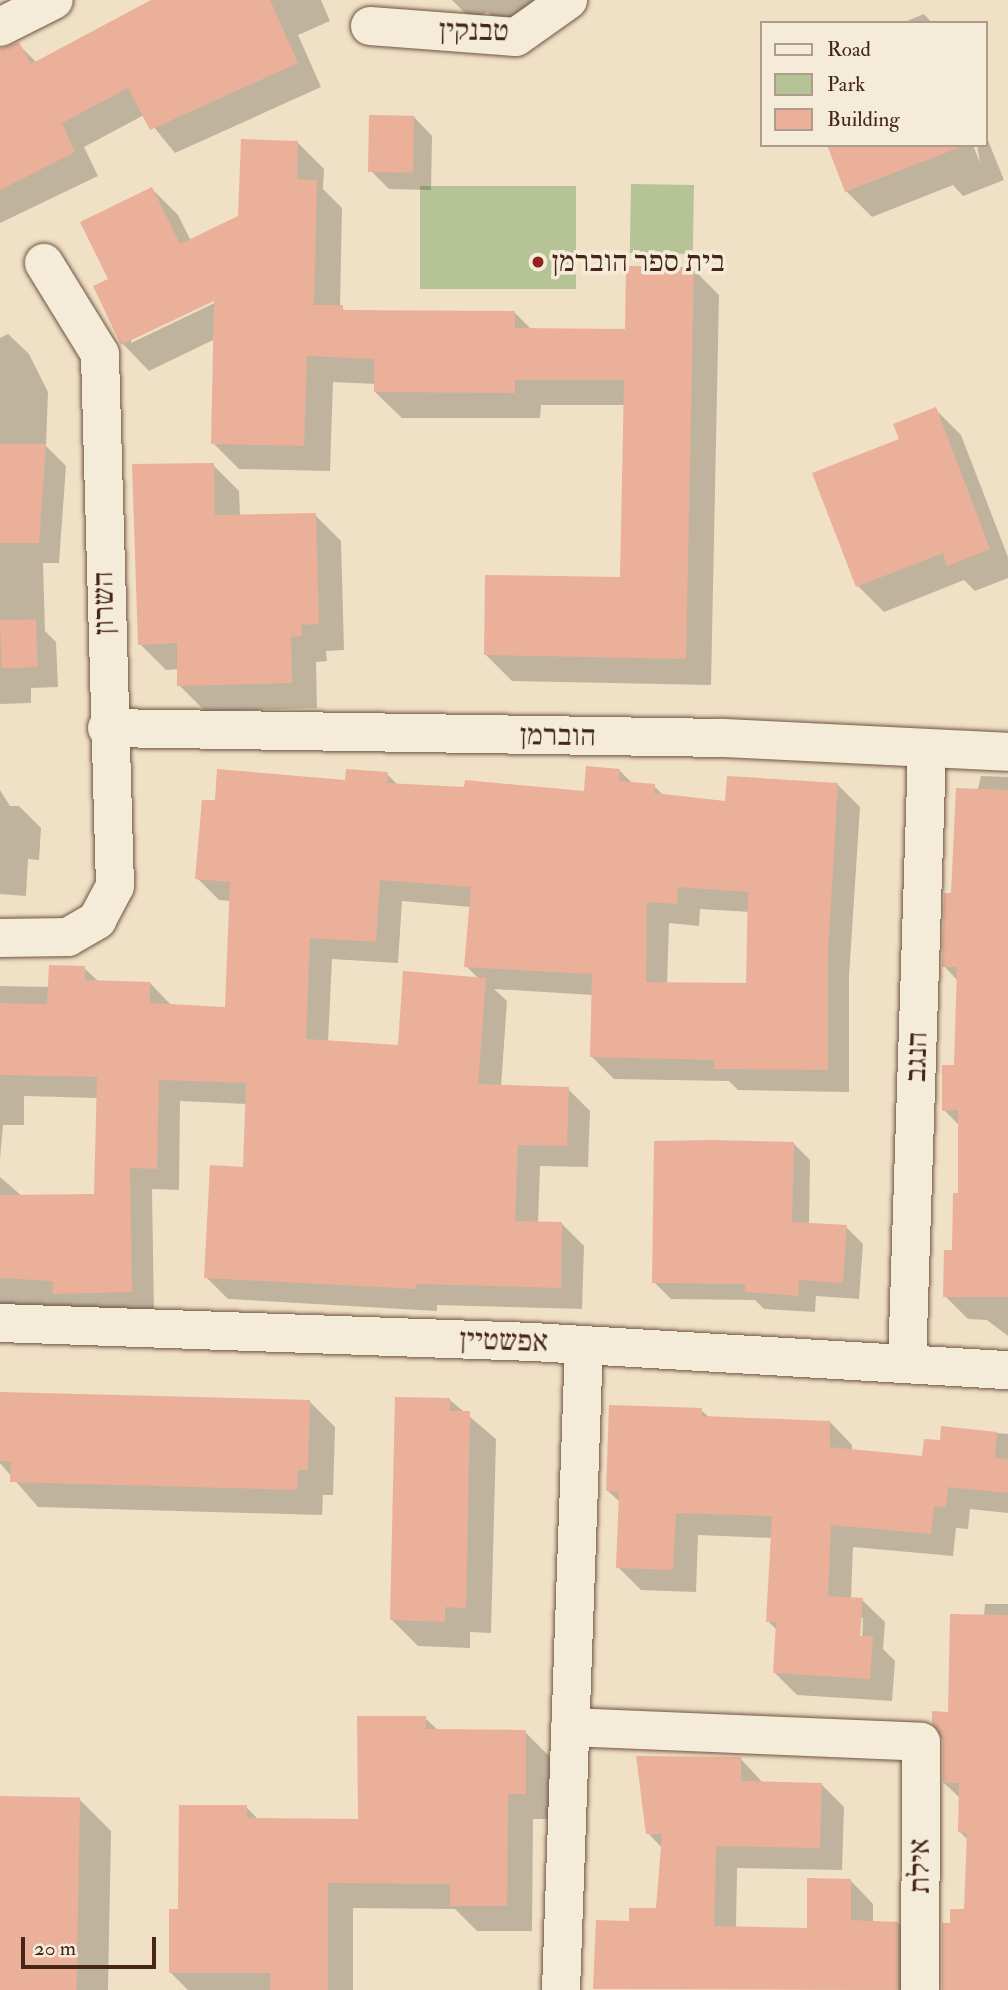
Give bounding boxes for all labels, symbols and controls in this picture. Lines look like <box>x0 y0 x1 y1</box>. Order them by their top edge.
street label: טבנקין <box>439 12 509 50</box>
legend <box>760 21 987 147</box>
text: Road <box>827 36 871 63</box>
text: Park <box>827 71 865 98</box>
text: Building <box>827 106 900 133</box>
place label: בית ספר הוברמן <box>552 244 725 280</box>
marker: בית ספר הוברמן <box>530 254 546 270</box>
street label: השרון <box>85 571 123 635</box>
street label: הוברמן <box>520 717 596 755</box>
street label: הנגב <box>898 1031 936 1083</box>
street label: אפשטיין <box>459 1321 549 1361</box>
street label: אילת <box>902 1838 938 1894</box>
scale bar <box>24 1924 159 1968</box>
text: 20 m <box>34 1935 76 1962</box>

